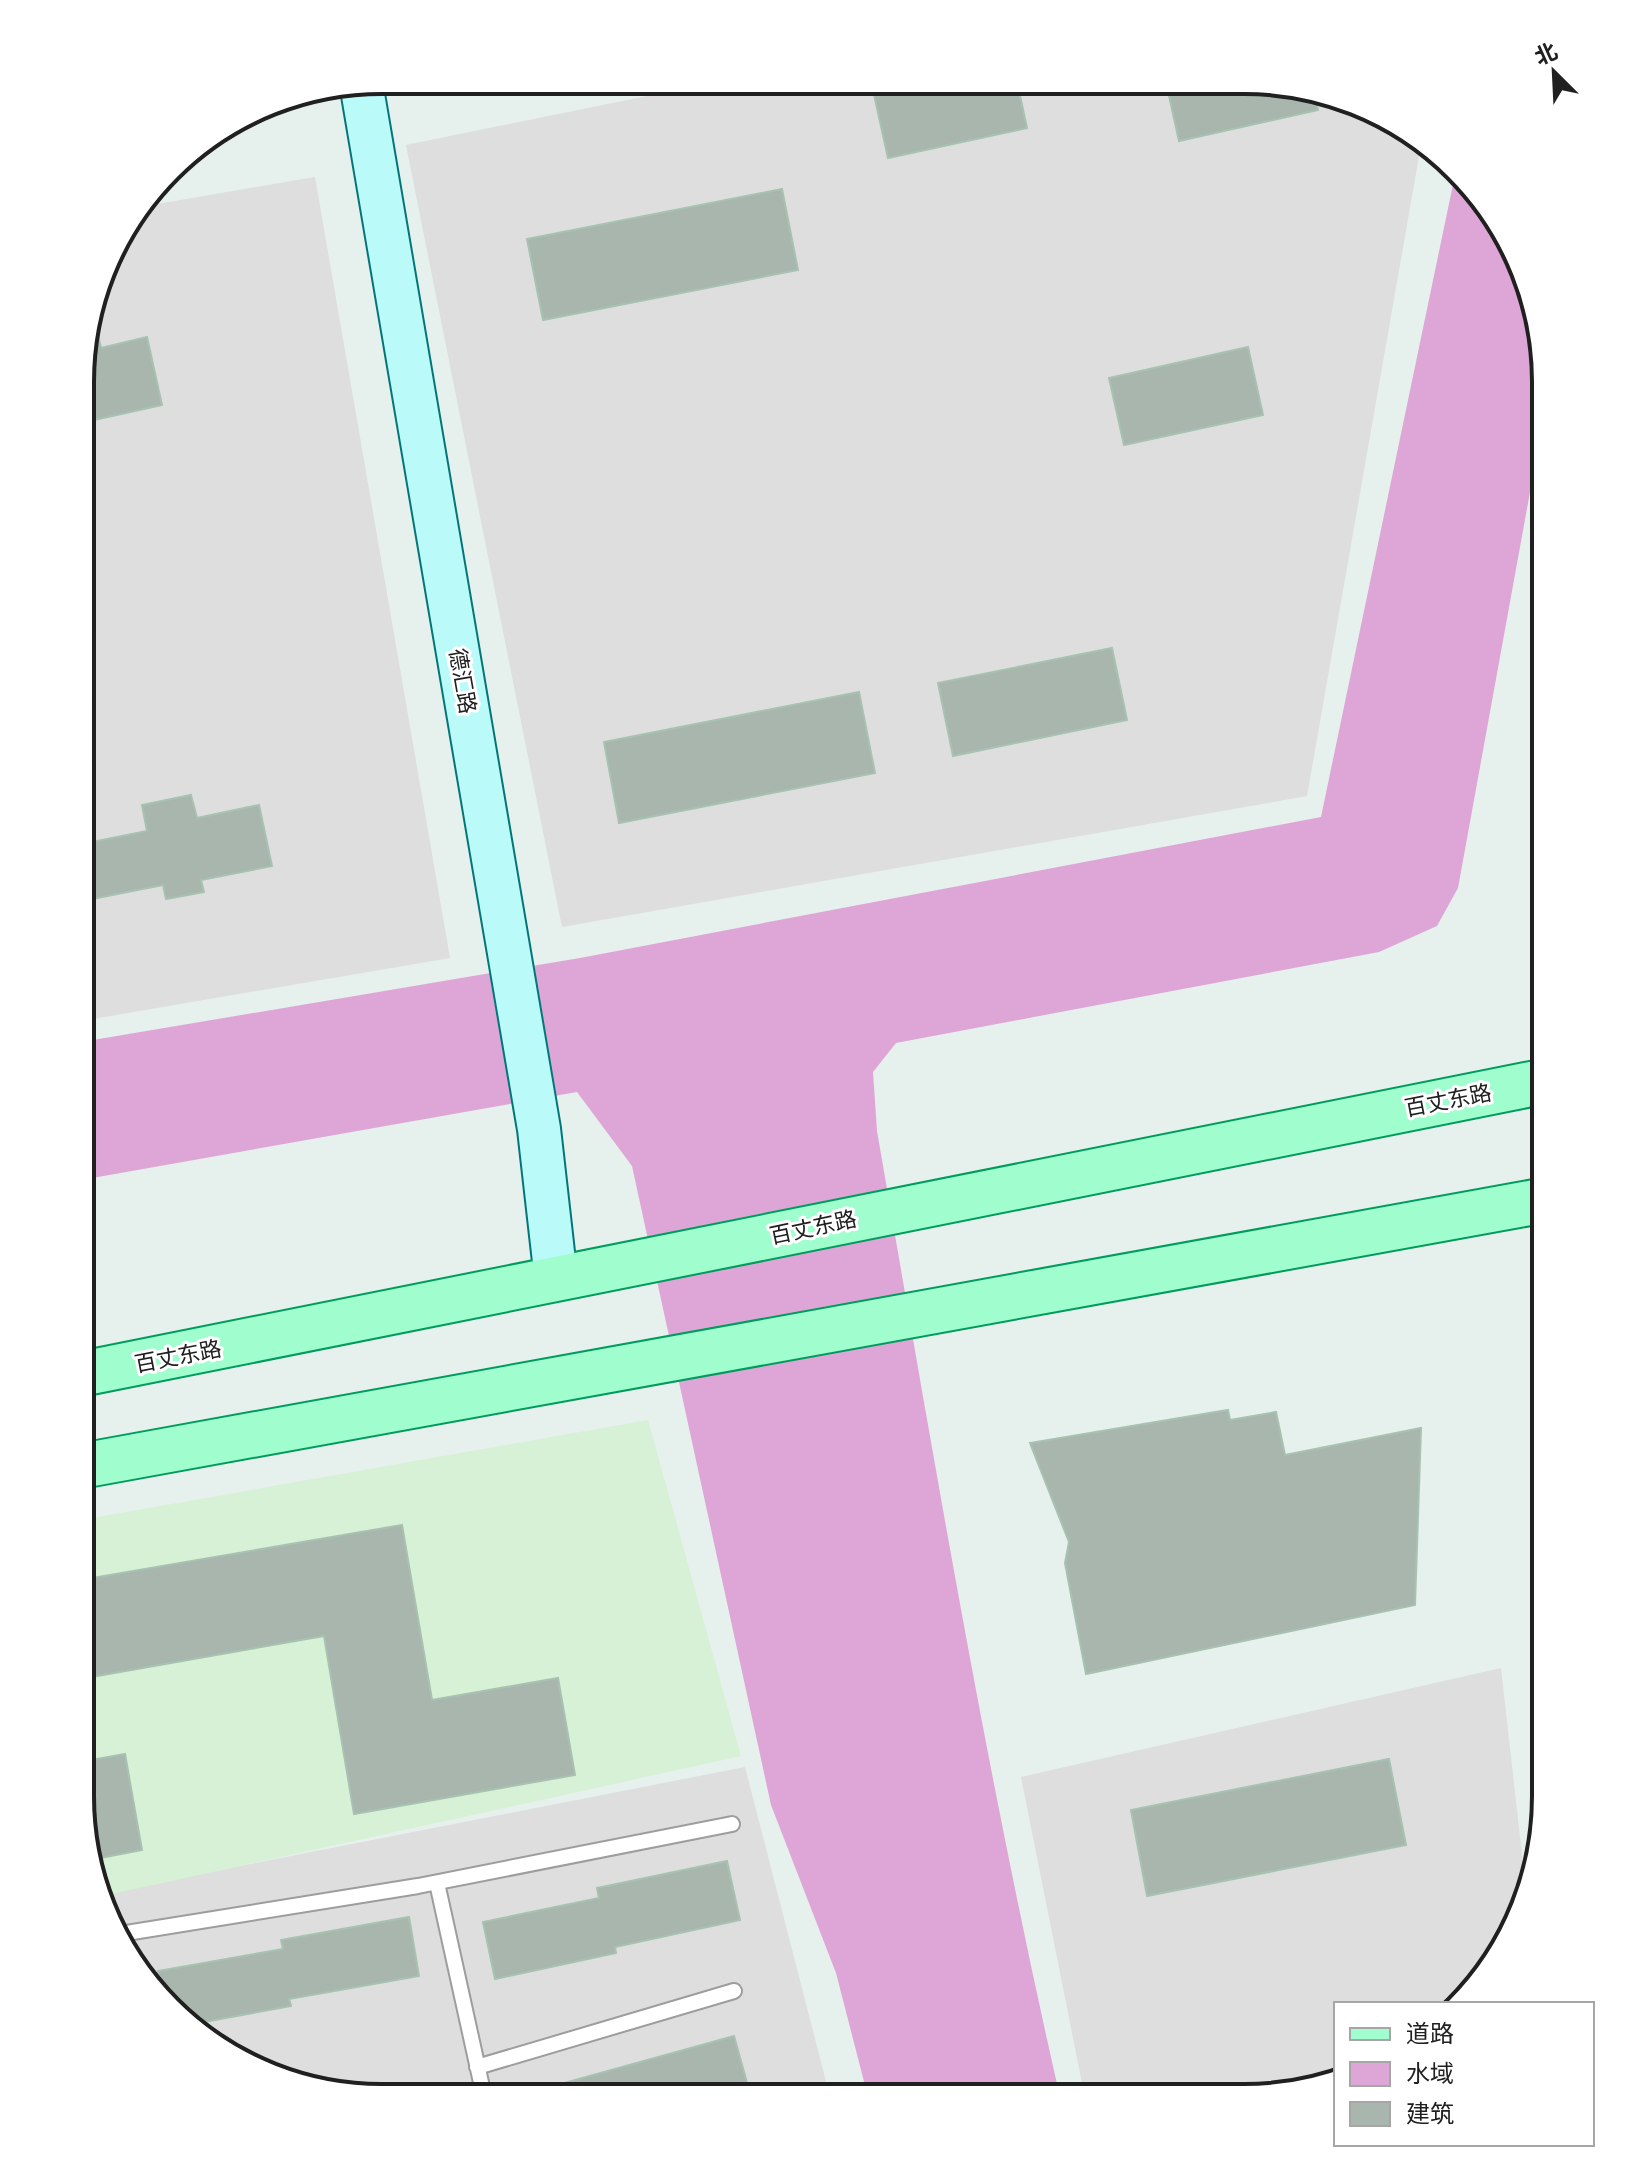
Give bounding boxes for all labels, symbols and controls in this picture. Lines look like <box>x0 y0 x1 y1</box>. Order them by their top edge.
north arrow <box>1514 32 1594 112</box>
text: 北 <box>1530 36 1562 71</box>
street label: 德汇路 <box>443 646 483 716</box>
street label: 百丈东路 <box>1402 1078 1494 1122</box>
street label: 百丈东路 <box>767 1204 859 1250</box>
street label: 百丈东路 <box>132 1334 224 1378</box>
legend <box>1334 2002 1594 2146</box>
text: 道路 <box>1406 2018 1454 2049</box>
text: 水域 <box>1406 2058 1454 2089</box>
text: 建筑 <box>1406 2098 1454 2129</box>

